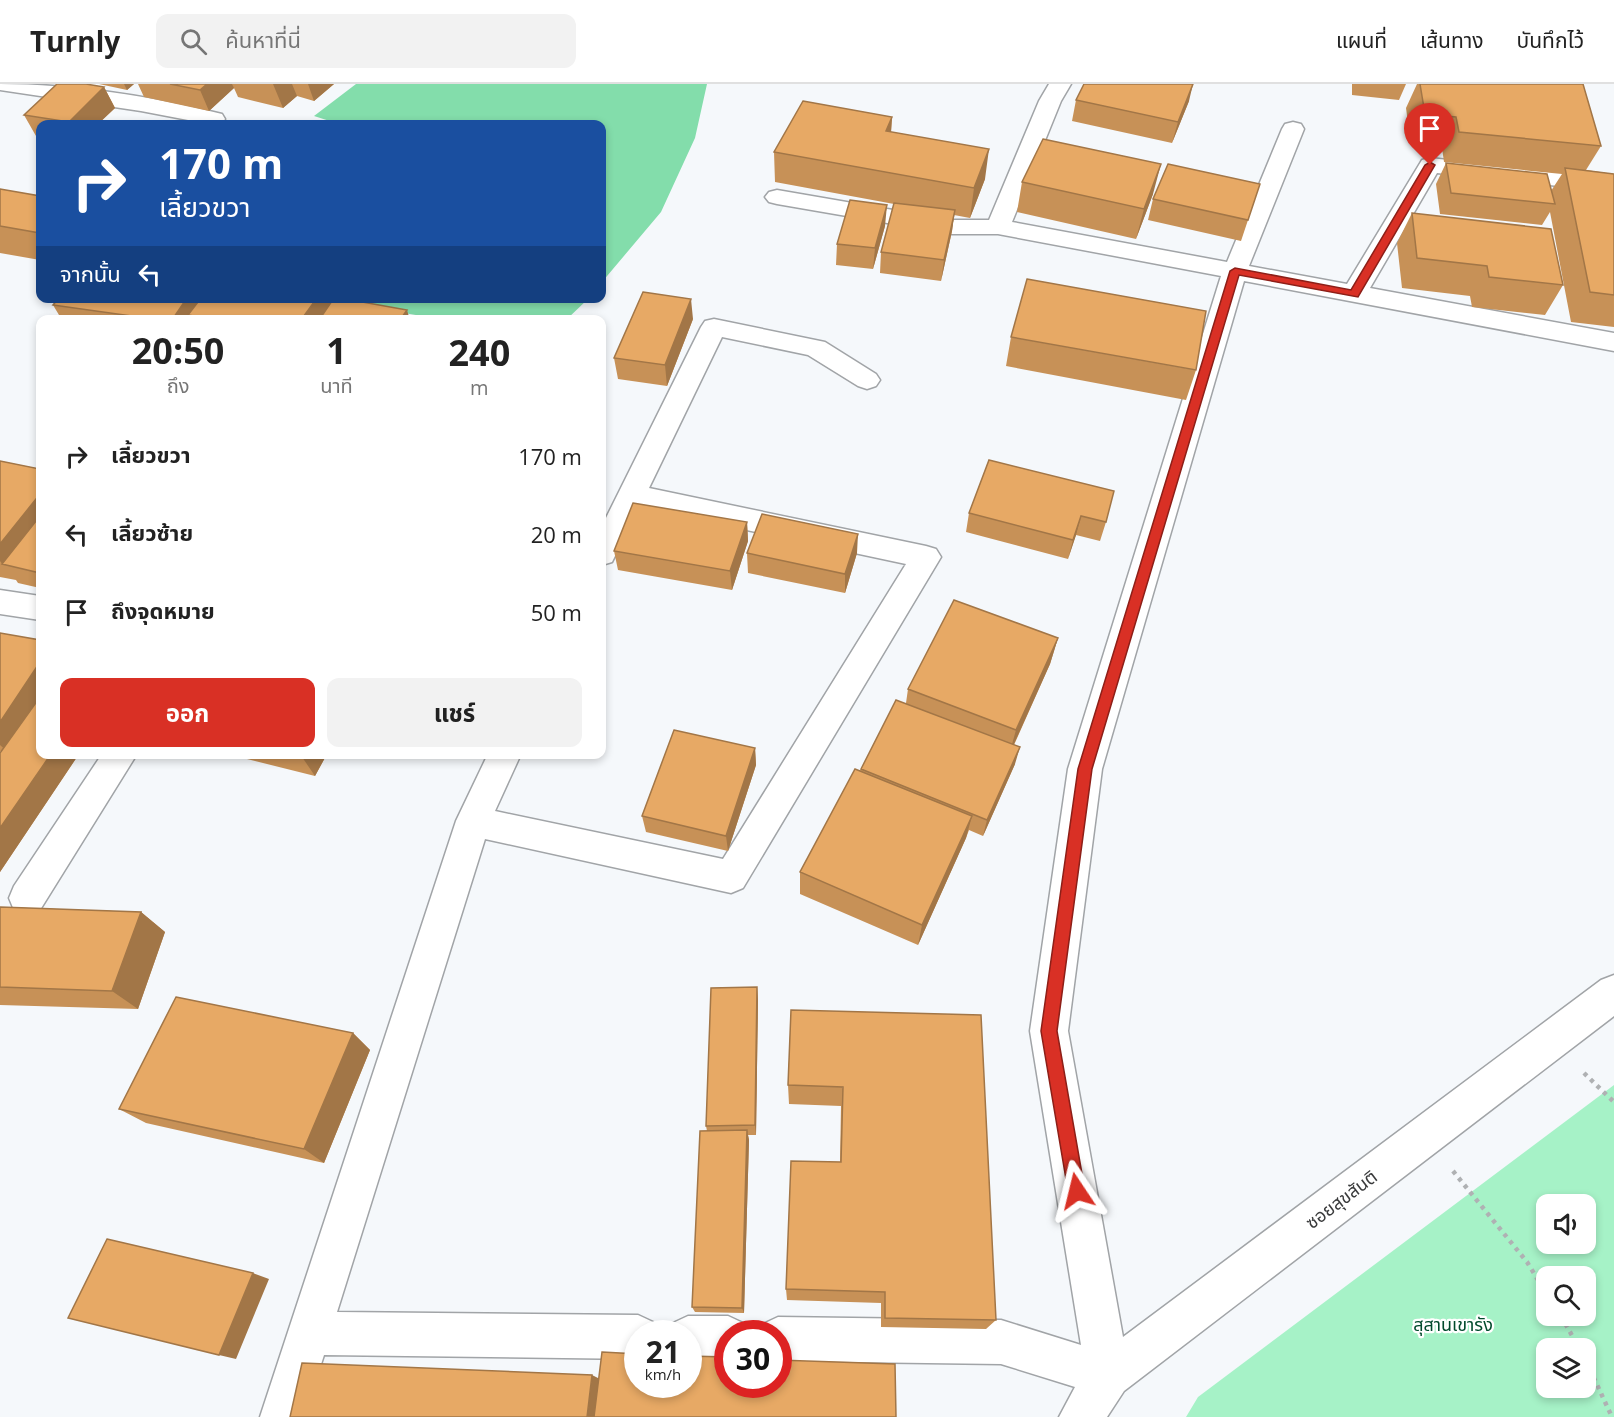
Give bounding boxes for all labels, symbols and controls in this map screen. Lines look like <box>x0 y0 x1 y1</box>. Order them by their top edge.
search box <box>156 14 576 68</box>
text: Turnly <box>30 22 120 60</box>
text: ค้นหาที่นี่ <box>225 24 301 54</box>
icon: search <box>177 25 210 58</box>
text: แผนที่ <box>1336 26 1387 54</box>
text: เส้นทาง <box>1420 26 1484 54</box>
text: บันทึกไว้ <box>1517 26 1584 54</box>
pin <box>1404 103 1455 165</box>
icon: arrive <box>1413 112 1446 145</box>
text: 170 m <box>159 134 283 191</box>
icon: right <box>60 144 138 222</box>
text: เลี้ยวขวา <box>159 188 250 225</box>
text: จากนั้น <box>60 258 121 288</box>
icon: left <box>133 258 166 291</box>
text: 20:50 <box>132 326 224 375</box>
text: 1 <box>326 326 347 375</box>
text: 240 <box>448 328 510 377</box>
text: ถึง <box>167 372 189 399</box>
text: นาที <box>320 372 353 399</box>
text: m <box>470 374 489 401</box>
text: เลี้ยวขวา <box>111 439 191 469</box>
icon: right <box>60 440 93 473</box>
text: 170 m <box>518 441 582 471</box>
text: เลี้ยวซ้าย <box>111 517 193 547</box>
icon: left <box>60 518 93 551</box>
text: 20 m <box>531 519 582 549</box>
text: ถึงจุดหมาย <box>111 595 215 625</box>
icon: arrive <box>60 596 93 629</box>
text: 50 m <box>531 597 582 627</box>
button: ออก <box>60 678 315 747</box>
button: แชร์ <box>327 678 582 747</box>
position arrow <box>1045 1159 1109 1223</box>
street label: ซอยสุขสันติ <box>1300 1164 1382 1234</box>
map controls <box>1536 1194 1596 1398</box>
button: sound <box>1536 1194 1596 1254</box>
button: search <box>1536 1266 1596 1326</box>
park label: สุสานเขารัง <box>1413 1312 1493 1336</box>
speed limit sign: 30 <box>714 1320 792 1398</box>
text: 21 <box>646 1331 680 1372</box>
button: layers <box>1536 1338 1596 1398</box>
text: km/h <box>645 1364 681 1384</box>

